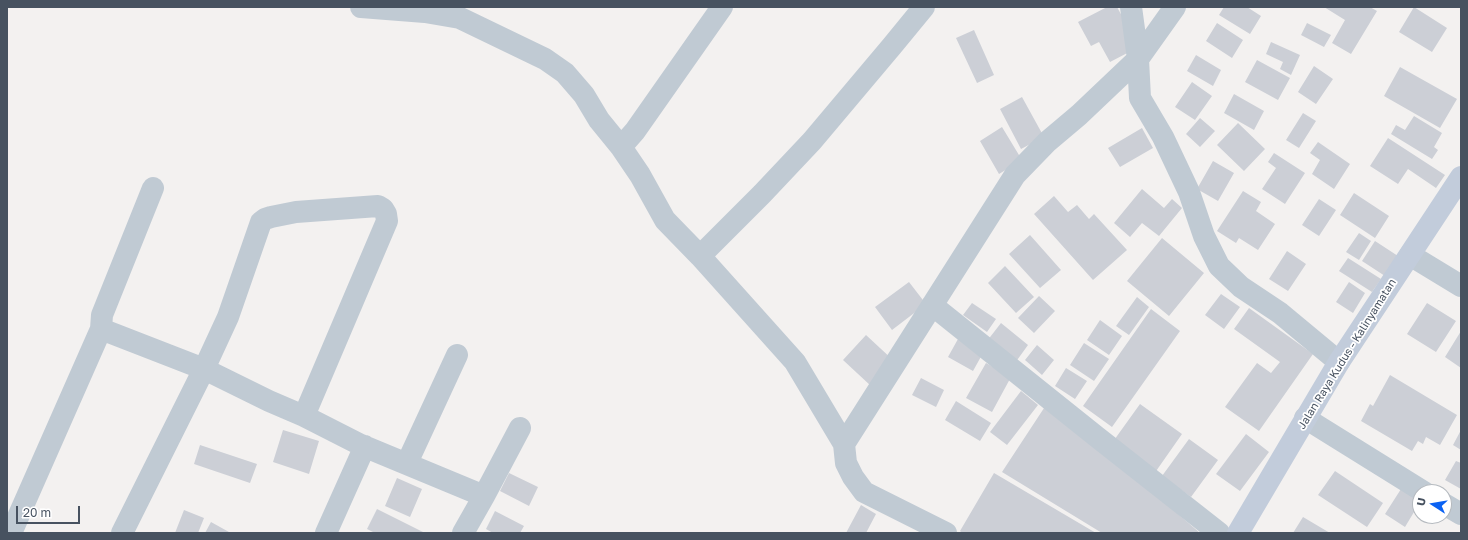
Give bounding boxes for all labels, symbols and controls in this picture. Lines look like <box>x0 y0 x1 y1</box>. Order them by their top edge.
street label: Jalan Raya Kudus - Kalinyamatan <box>1295 276 1399 432</box>
north arrow <box>1412 484 1452 524</box>
text: U <box>1414 496 1428 507</box>
scale bar <box>18 498 82 524</box>
text: 20 m <box>23 505 51 520</box>

